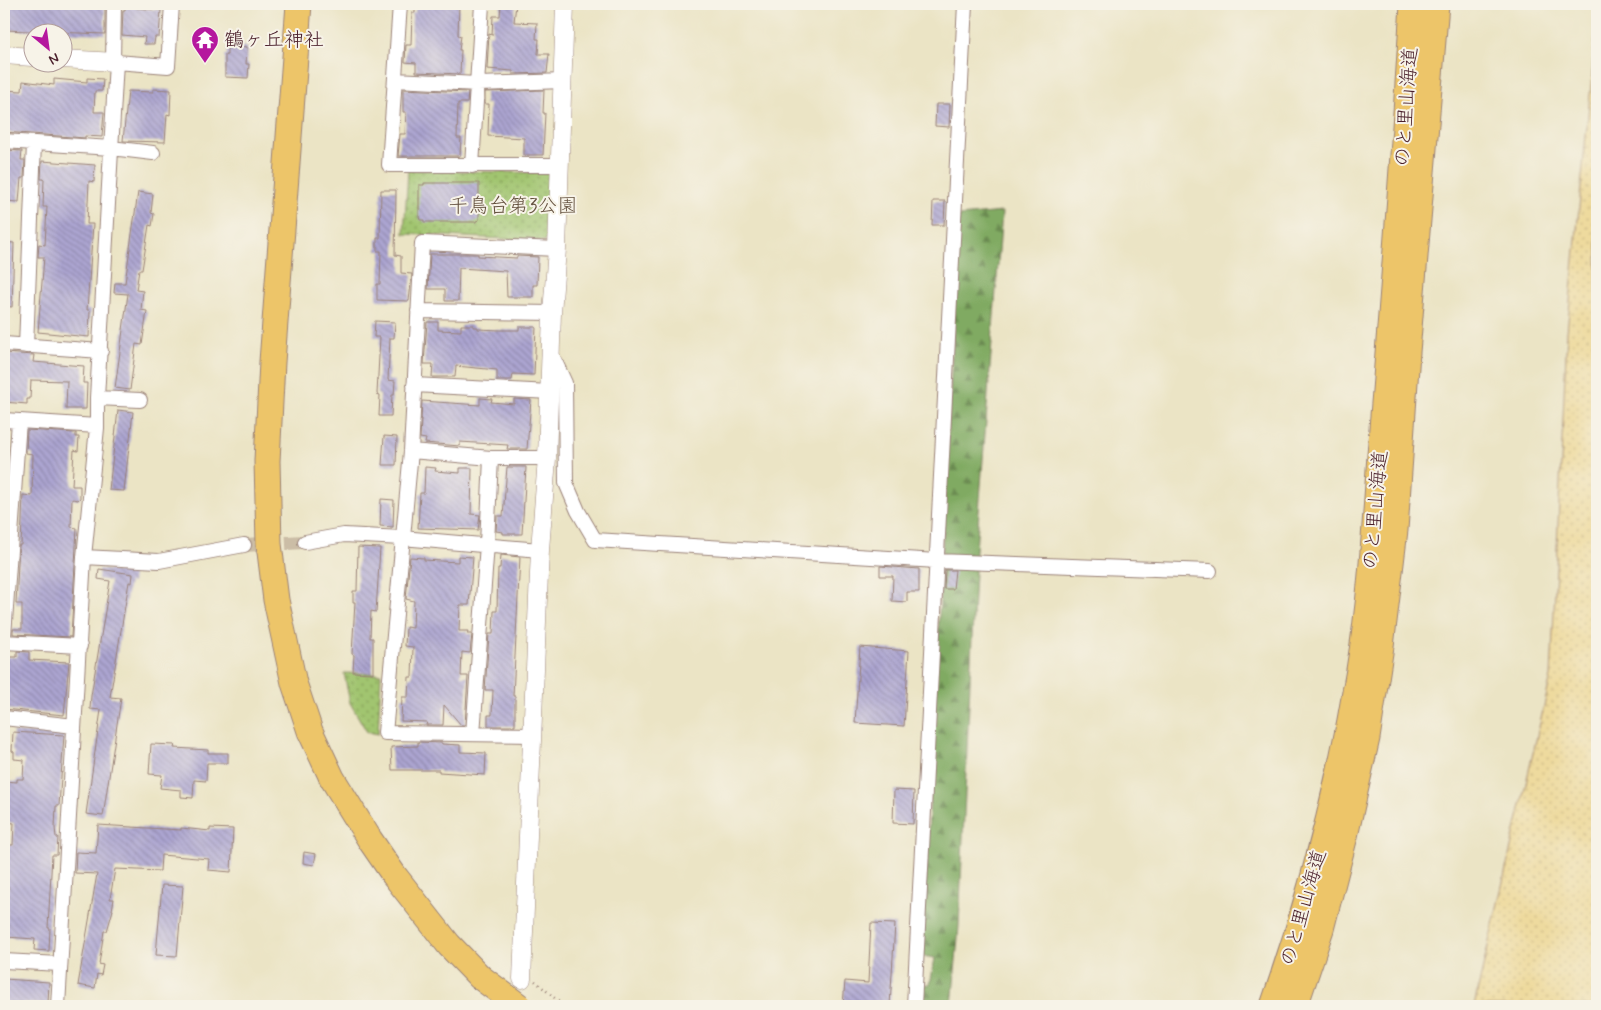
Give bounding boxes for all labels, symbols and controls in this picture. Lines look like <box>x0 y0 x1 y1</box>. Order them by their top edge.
north arrow <box>22 22 72 72</box>
temple icon: 鶴ヶ丘神社 <box>190 25 220 64</box>
place label: 鶴ヶ丘神社 <box>224 27 324 54</box>
street label: のと里山海道 <box>1389 46 1425 168</box>
text: N <box>45 48 62 69</box>
park label: 千鳥台第3公園 <box>448 193 578 220</box>
street label: のと里山海道 <box>1357 449 1395 571</box>
street label: のと里山海道 <box>1274 847 1334 969</box>

